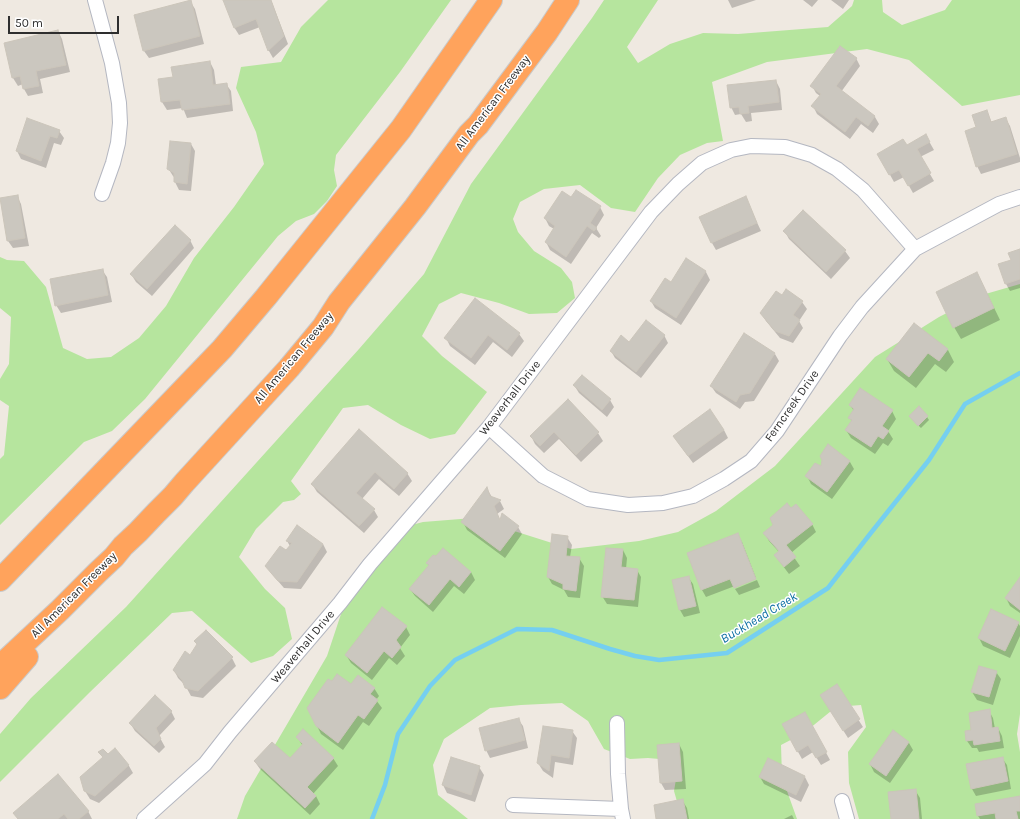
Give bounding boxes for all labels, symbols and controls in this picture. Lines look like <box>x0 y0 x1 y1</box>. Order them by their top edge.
scale bar <box>10 8 121 34</box>
text: 50 m <box>15 16 43 30</box>
street label: All American Freeway <box>453 53 533 153</box>
street label: All American Freeway <box>251 309 337 407</box>
street label: Weaverhall Drive <box>476 358 544 438</box>
street label: Ferncreek Drive <box>762 367 822 445</box>
street label: All American Freeway <box>28 549 120 641</box>
water label: Buckhead Creek <box>718 589 800 647</box>
street label: Weaverhall Drive <box>268 607 338 687</box>

